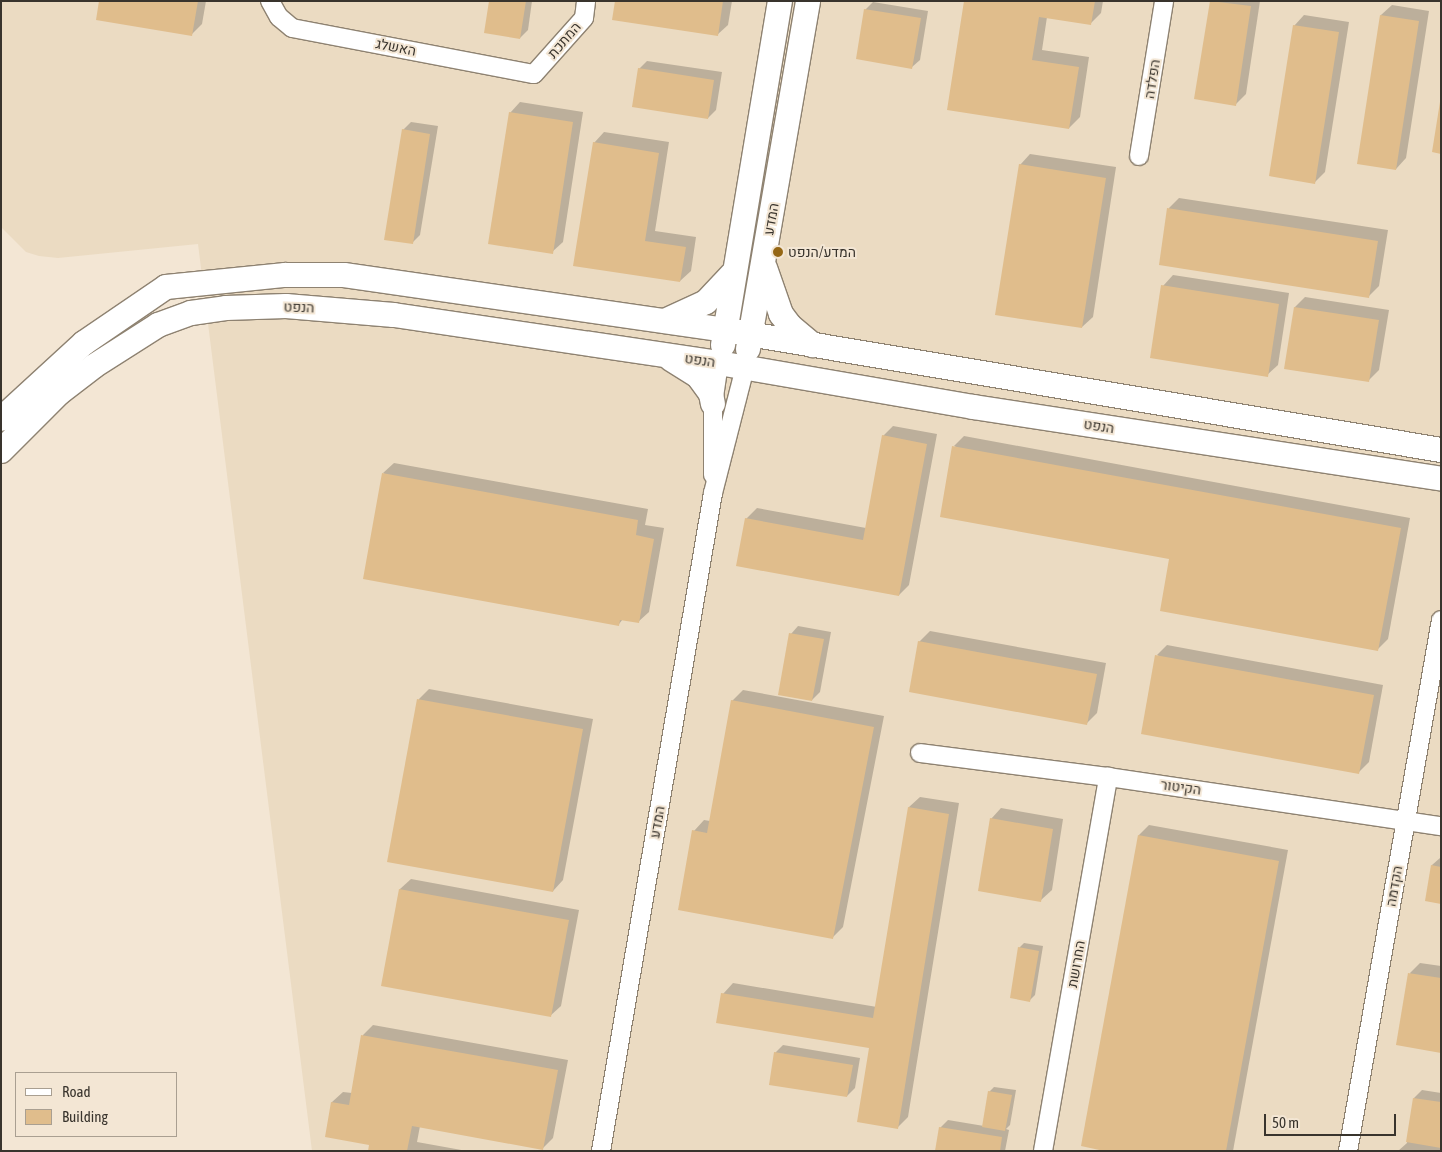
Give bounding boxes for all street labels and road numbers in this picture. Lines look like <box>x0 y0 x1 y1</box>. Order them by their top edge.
street label: המתכת <box>544 19 584 61</box>
street label: האשלג <box>374 35 418 59</box>
street label: הפלדה <box>1141 58 1163 100</box>
street label: המדע <box>760 202 782 236</box>
street label: הנפט <box>283 298 315 316</box>
street label: הנפט <box>684 350 716 370</box>
street label: הנפט <box>1083 415 1115 437</box>
street label: הקיטור <box>1160 776 1202 798</box>
street label: המדע <box>646 805 668 839</box>
street label: הקדמה <box>1382 864 1406 908</box>
street label: החרושת <box>1064 939 1088 989</box>

